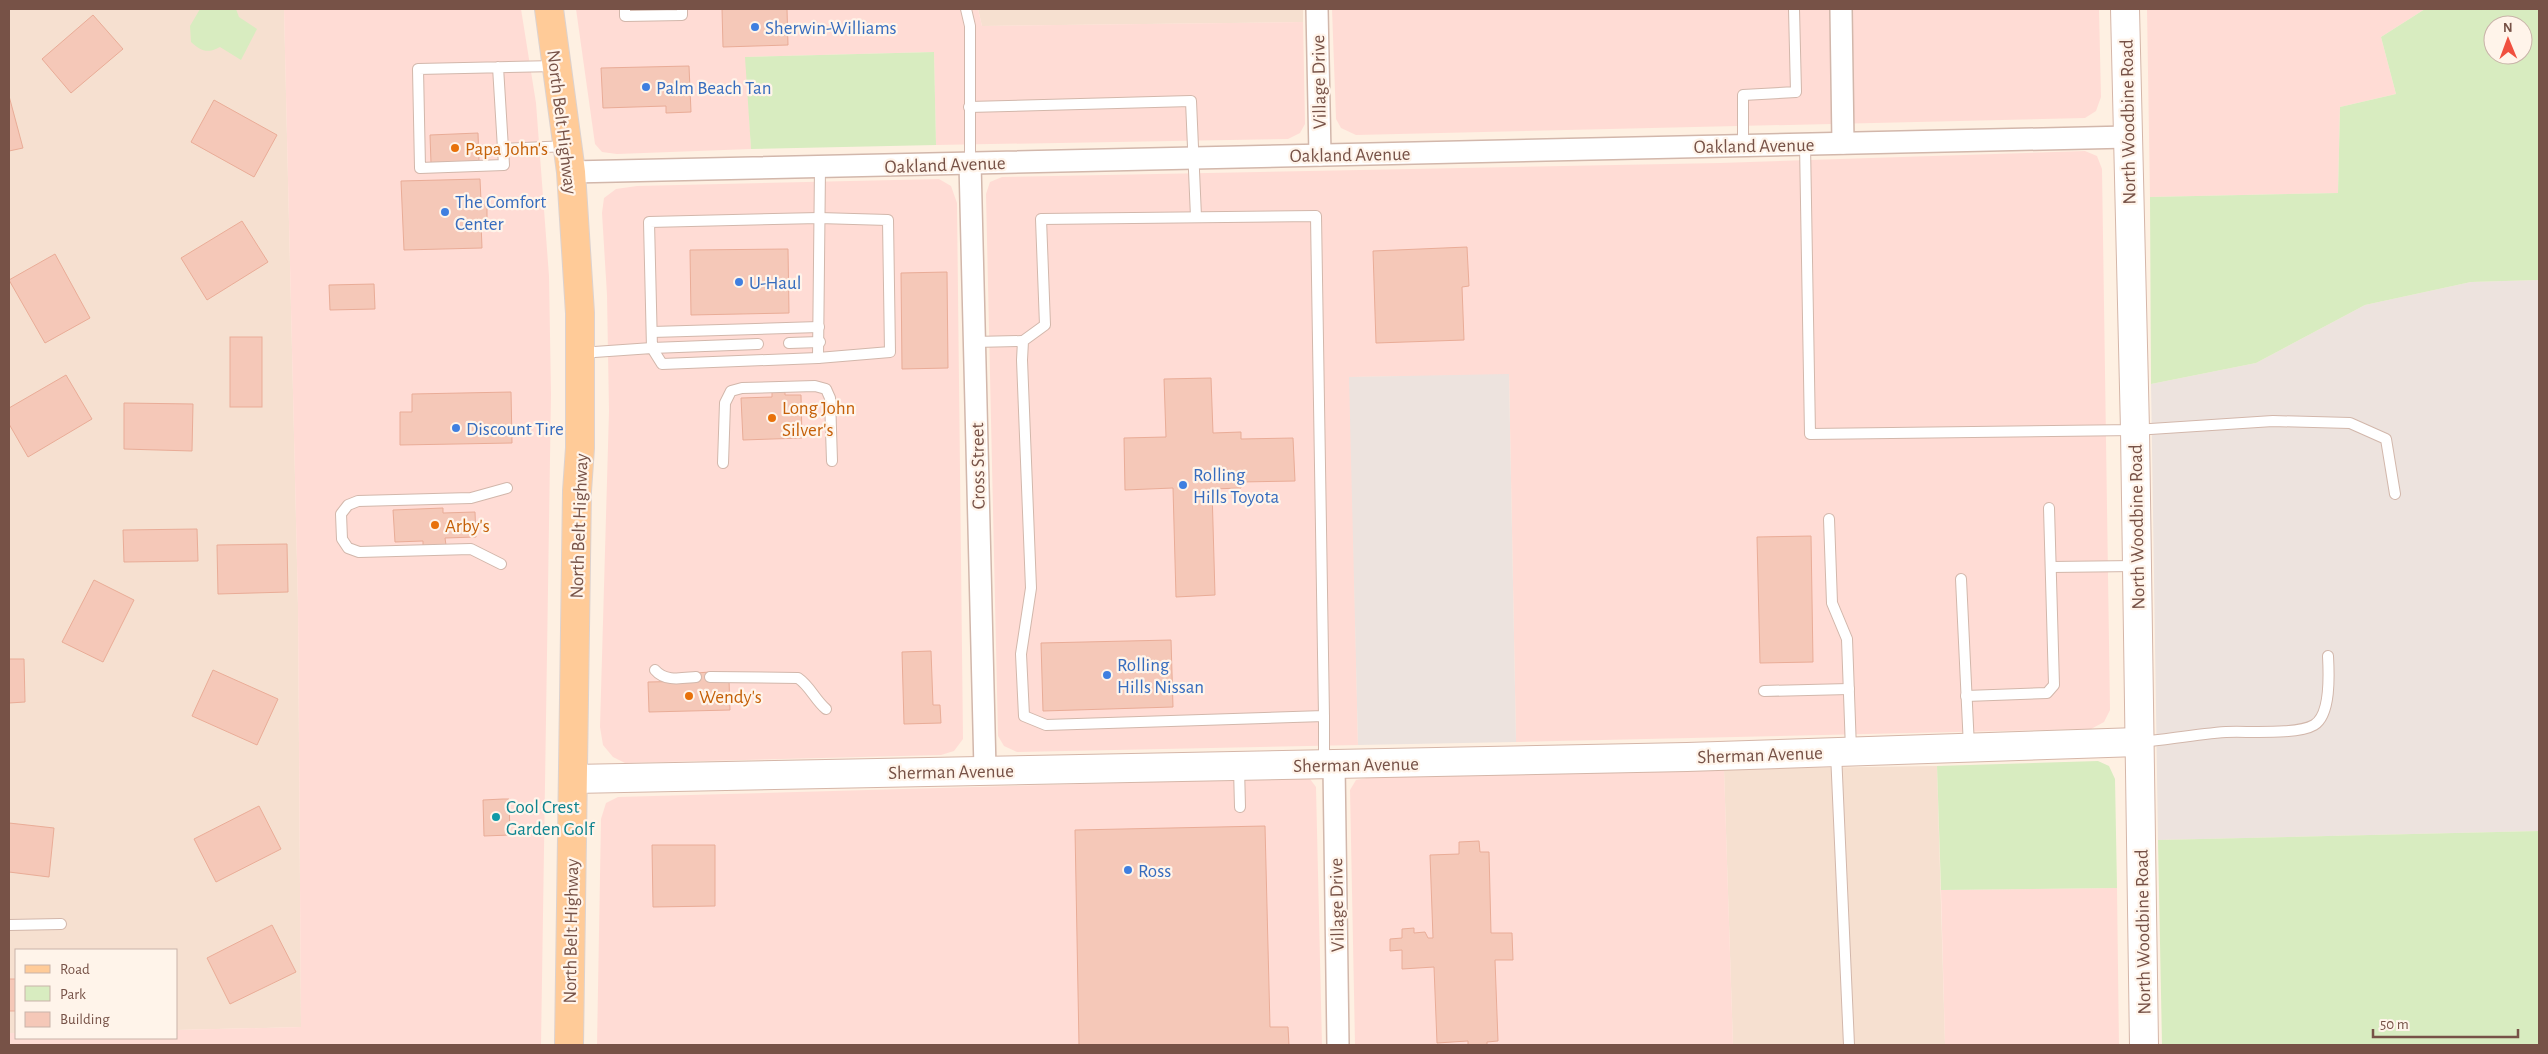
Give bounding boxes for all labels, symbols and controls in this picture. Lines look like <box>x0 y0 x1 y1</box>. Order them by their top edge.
north arrow <box>2483 15 2533 65</box>
place label: Sherwin-Williams <box>765 19 897 38</box>
marker: Sherwin-Williams <box>749 21 761 33</box>
text: N <box>2503 21 2513 35</box>
street label: Village Drive <box>1309 35 1330 129</box>
street label: North Woodbine Road <box>2118 39 2139 205</box>
street label: North Belt Highway <box>543 49 580 195</box>
place label: Palm Beach Tan <box>656 79 772 98</box>
marker: Palm Beach Tan <box>640 81 652 93</box>
street label: Oakland Avenue <box>1693 136 1815 157</box>
place label: Papa John's <box>465 140 548 159</box>
marker: Papa John's <box>449 142 461 154</box>
street label: Oakland Avenue <box>1289 145 1411 166</box>
street label: Oakland Avenue <box>884 154 1006 177</box>
place label: The Comfort Center <box>455 193 546 234</box>
marker: The Comfort Center <box>439 206 451 218</box>
place label: U-Haul <box>749 274 801 293</box>
marker: U-Haul <box>733 276 745 288</box>
place label: Long John Silver's <box>782 399 855 440</box>
marker: Long John Silver's <box>766 412 778 424</box>
place label: Discount Tire <box>466 420 564 439</box>
marker: Discount Tire <box>450 422 462 434</box>
street label: Cross Street <box>968 422 989 510</box>
street label: North Woodbine Road <box>2127 444 2148 610</box>
street label: North Belt Highway <box>567 453 592 599</box>
place label: Rolling Hills Toyota <box>1193 466 1280 507</box>
marker: Rolling Hills Toyota <box>1177 479 1189 491</box>
place label: Arby's <box>445 517 490 536</box>
marker: Arby's <box>429 519 441 531</box>
place label: Rolling Hills Nissan <box>1117 656 1204 697</box>
marker: Rolling Hills Nissan <box>1101 669 1113 681</box>
place label: Wendy's <box>699 688 762 707</box>
marker: Wendy's <box>683 690 695 702</box>
street label: Sherman Avenue <box>1697 744 1823 767</box>
street label: Sherman Avenue <box>1293 755 1419 776</box>
street label: Sherman Avenue <box>888 762 1014 783</box>
place label: Cool Crest Garden Golf <box>506 798 595 839</box>
marker: Cool Crest Garden Golf <box>490 811 502 823</box>
street label: North Woodbine Road <box>2133 849 2154 1015</box>
street label: North Belt Highway <box>561 858 582 1004</box>
street label: Village Drive <box>1327 858 1348 952</box>
place label: Ross <box>1138 862 1171 881</box>
marker: Ross <box>1122 864 1134 876</box>
legend <box>15 949 178 1039</box>
text: Road <box>60 962 90 977</box>
text: Park <box>60 987 86 1002</box>
scale bar <box>2373 1006 2518 1038</box>
text: Building <box>60 1012 110 1027</box>
text: 50 m <box>2380 1017 2409 1032</box>

